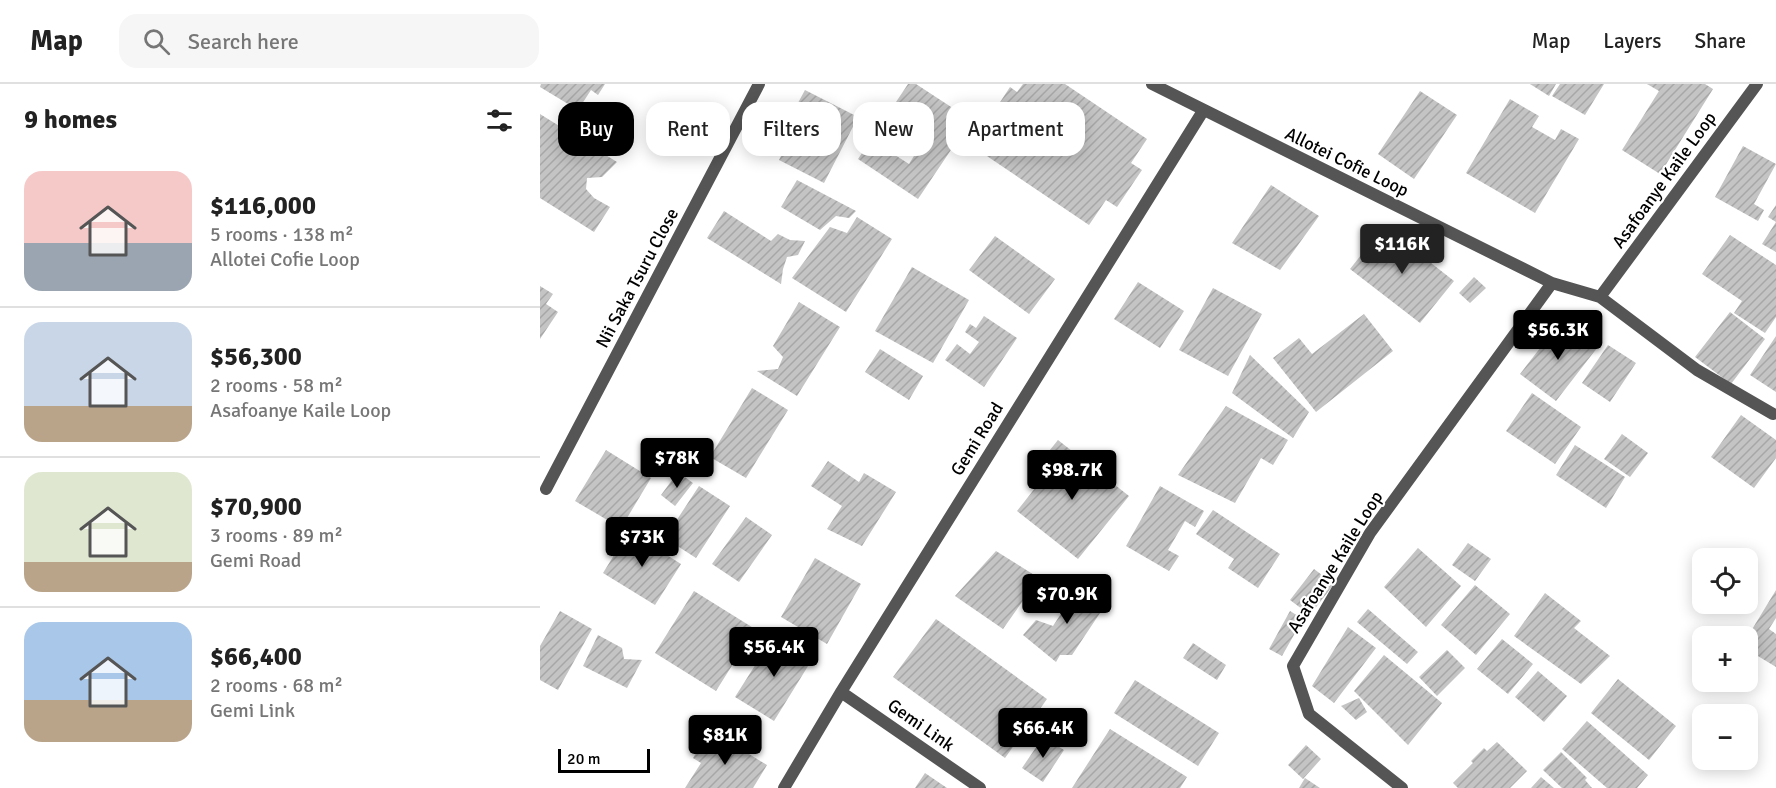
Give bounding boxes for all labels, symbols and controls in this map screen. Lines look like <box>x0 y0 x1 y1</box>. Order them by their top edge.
search box <box>119 14 539 68</box>
text: Map <box>30 24 83 58</box>
icon: search <box>140 25 173 58</box>
text: Search here <box>188 28 299 55</box>
text: Map <box>1532 28 1570 54</box>
text: Layers <box>1603 28 1661 54</box>
text: Share <box>1694 28 1746 54</box>
chip: Buy <box>558 102 634 156</box>
chip: Rent <box>646 102 730 156</box>
chip: Filters <box>742 102 841 156</box>
chip: New <box>853 102 934 156</box>
chip: Apartment <box>946 102 1085 156</box>
text: 9 homes <box>24 104 117 136</box>
icon: filters <box>483 104 516 137</box>
street label: Asafoanye Kaile Loop <box>1607 108 1721 252</box>
street label: Allotei Cofie Loop <box>1282 123 1412 201</box>
text: $116,000 <box>210 190 316 222</box>
icon: home <box>72 195 144 267</box>
street label: Nii Saka Tsuru Close <box>591 204 683 352</box>
text: 5 rooms · 138 m² <box>210 222 354 247</box>
pin: $116K <box>1360 224 1444 275</box>
text: $116K <box>1374 231 1430 256</box>
text: Allotei Cofie Loop <box>210 247 360 272</box>
pin: $56.3K <box>1509 310 1607 361</box>
text: $56.3K <box>1527 317 1589 342</box>
text: $56,300 <box>210 341 302 373</box>
icon: home <box>72 346 144 418</box>
text: 2 rooms · 58 m² <box>210 373 343 398</box>
text: Asafoanye Kaile Loop <box>210 398 391 423</box>
street label: Gemi Road <box>946 398 1008 480</box>
pin: $78K <box>641 438 713 489</box>
text: $78K <box>655 445 699 470</box>
pin: $98.7K <box>1023 450 1121 501</box>
text: $98.7K <box>1041 457 1103 482</box>
street label: Asafoanye Kaile Loop <box>1282 487 1388 637</box>
text: $70,900 <box>210 491 302 523</box>
icon: home <box>72 496 144 568</box>
pin: $73K <box>606 517 678 568</box>
text: 3 rooms · 89 m² <box>210 523 343 548</box>
text: $73K <box>620 524 664 549</box>
text: Gemi Road <box>210 548 301 573</box>
map controls <box>1692 548 1758 770</box>
button: locate <box>1692 548 1758 614</box>
pin: $70.9K <box>1018 574 1116 625</box>
text: $70.9K <box>1036 581 1098 606</box>
button: + <box>1692 626 1758 692</box>
pin: $56.4K <box>725 627 823 678</box>
text: $56.4K <box>743 634 805 659</box>
text: $66,400 <box>210 641 302 673</box>
icon: home <box>72 646 144 718</box>
text: 2 rooms · 68 m² <box>210 673 343 698</box>
street label: Gemi Link <box>883 694 959 756</box>
text: Gemi Link <box>210 698 295 723</box>
button: − <box>1692 704 1758 770</box>
pin: $66.4K <box>994 708 1092 759</box>
pin: $81K <box>689 715 761 766</box>
text: $66.4K <box>1012 715 1074 740</box>
text: $81K <box>703 722 747 747</box>
scale bar <box>558 746 650 774</box>
text: 20 m <box>567 749 601 769</box>

